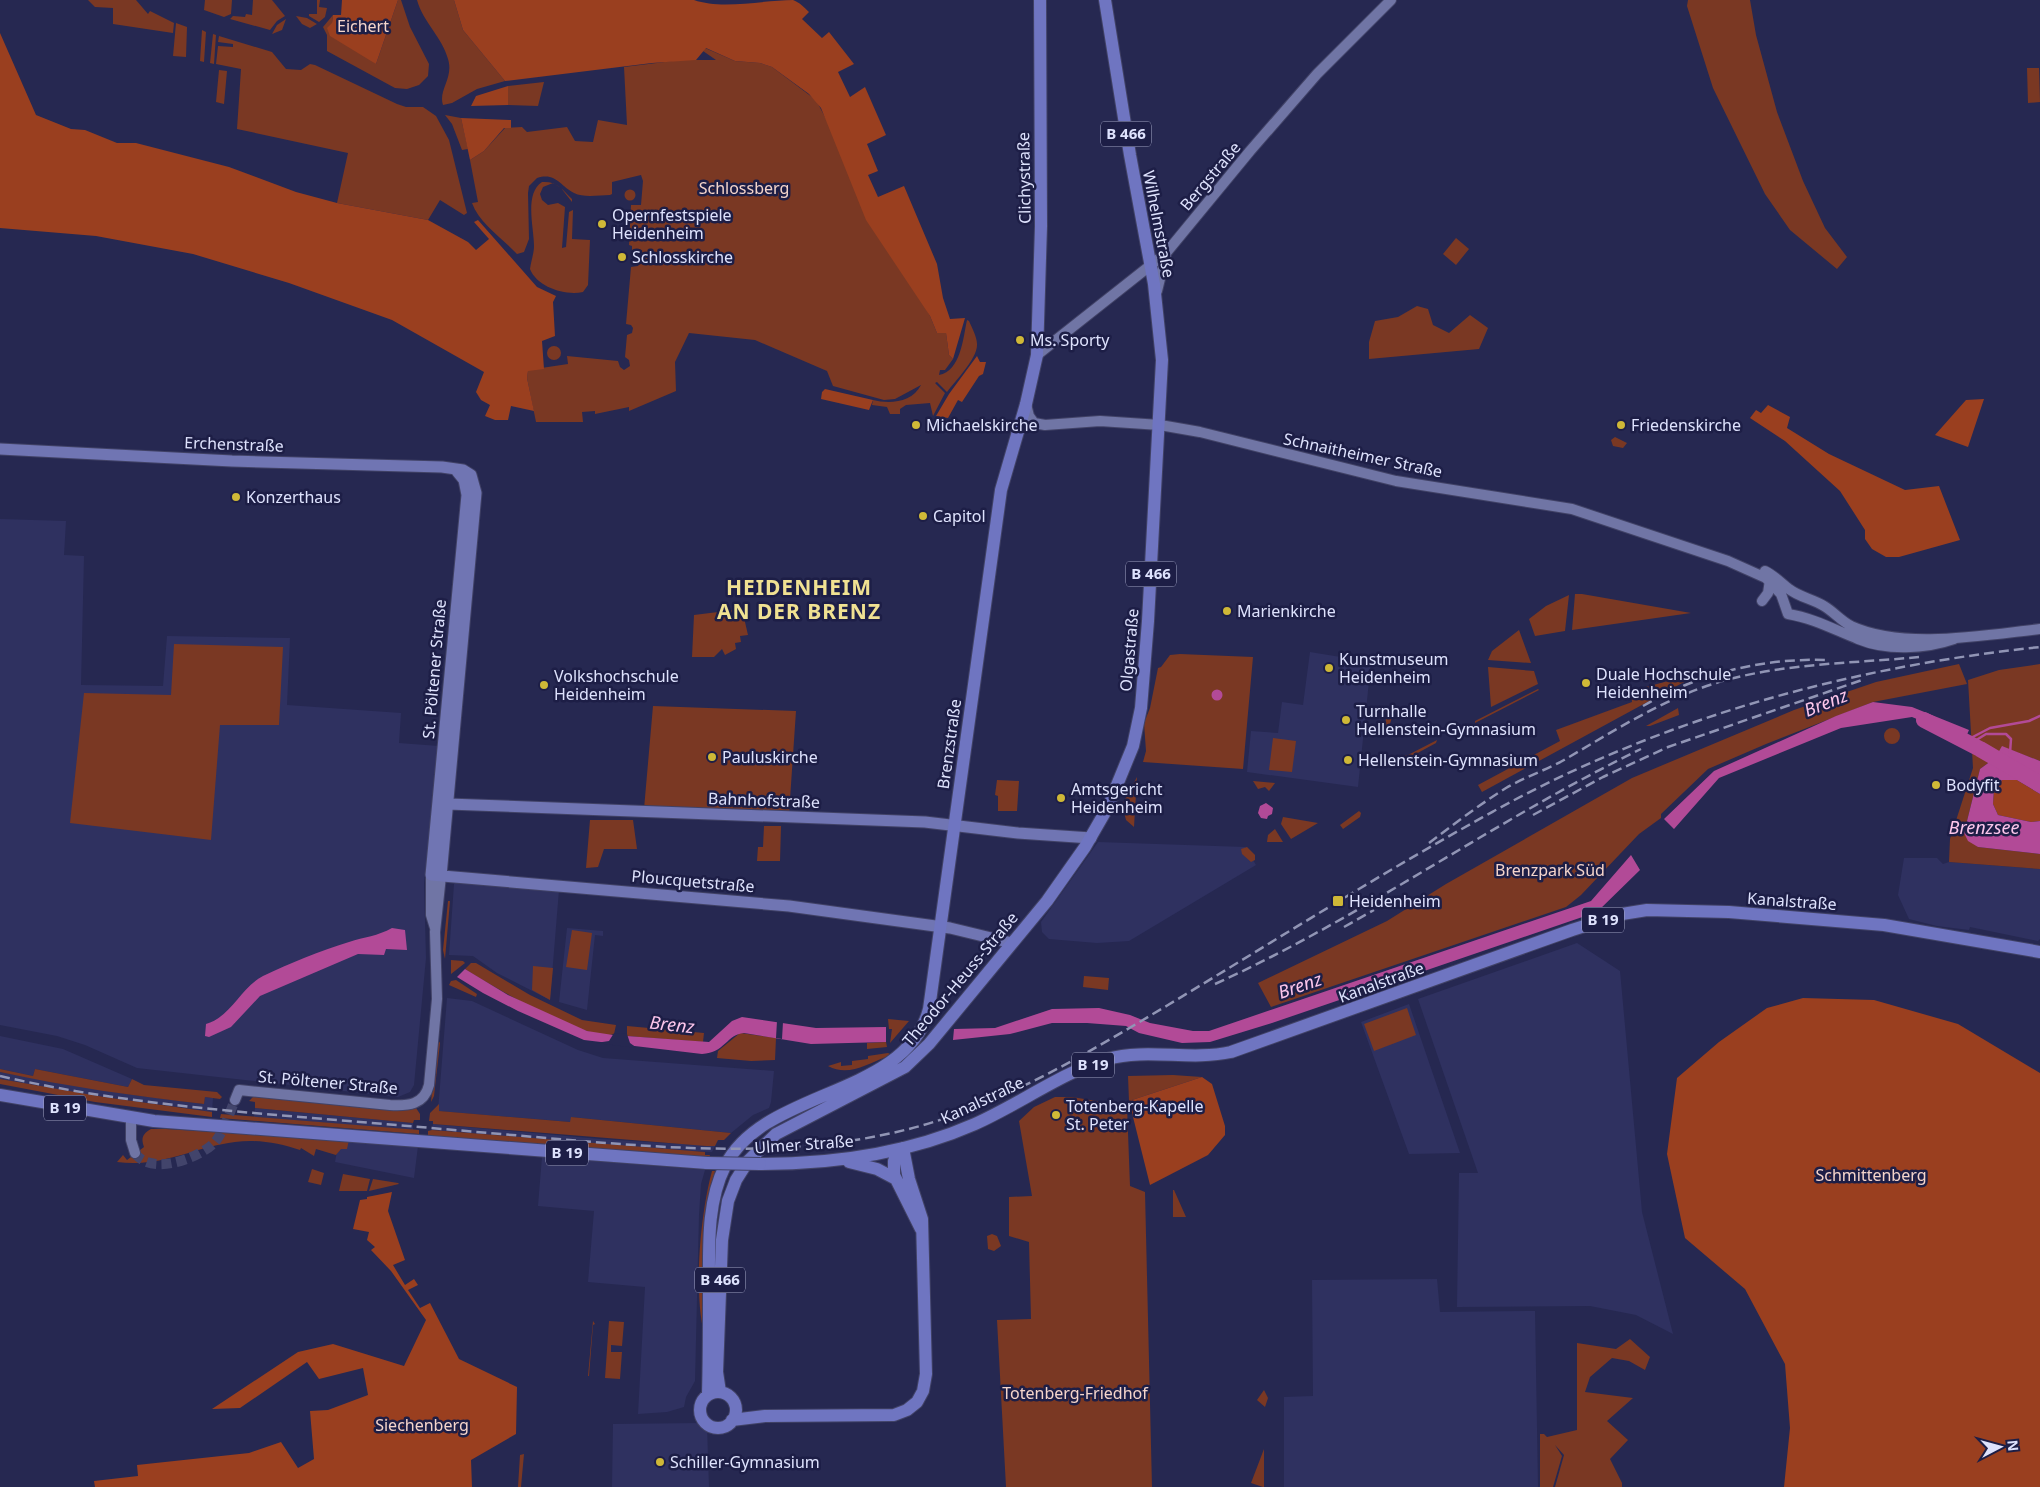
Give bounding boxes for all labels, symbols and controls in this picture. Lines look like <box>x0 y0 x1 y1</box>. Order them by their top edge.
park label: Eichert <box>337 15 389 37</box>
road number: B 466 <box>1101 122 1151 146</box>
street label: Clichystraße <box>1012 132 1036 224</box>
street label: Bergstraße <box>1175 137 1245 215</box>
street label: Wilhelmstraße <box>1138 168 1180 280</box>
park label: Schlossberg <box>699 177 789 199</box>
place label: Opernfestspiele Heidenheim <box>612 204 732 244</box>
marker: Opernfestspiele Heidenheim <box>596 218 608 230</box>
place label: Schlosskirche <box>632 246 733 268</box>
marker: Schlosskirche <box>616 251 628 263</box>
place label: Ms. Sporty <box>1030 329 1110 351</box>
marker: Ms. Sporty <box>1014 334 1026 346</box>
place label: Michaelskirche <box>926 414 1038 436</box>
place label: Friedenskirche <box>1631 414 1741 436</box>
marker: Michaelskirche <box>910 419 922 431</box>
marker: Friedenskirche <box>1615 419 1627 431</box>
street label: Schnaitheimer Straße <box>1282 427 1444 483</box>
street label: Erchenstraße <box>184 431 284 457</box>
place label: Konzerthaus <box>246 486 341 508</box>
marker: Konzerthaus <box>230 491 242 503</box>
place label: Capitol <box>933 505 986 527</box>
marker: Capitol <box>917 510 929 522</box>
road number: B 466 <box>1126 562 1176 586</box>
district label: HEIDENHEIM AN DER BRENZ <box>717 573 881 625</box>
street label: St. Pöltener Straße <box>417 598 451 740</box>
place label: Marienkirche <box>1237 600 1336 622</box>
marker: Marienkirche <box>1221 605 1233 617</box>
street label: Olgastraße <box>1114 608 1144 692</box>
place label: Kunstmuseum Heidenheim <box>1339 648 1449 688</box>
marker: Kunstmuseum Heidenheim <box>1323 662 1335 674</box>
place label: Duale Hochschule Heidenheim <box>1596 663 1731 703</box>
place label: Volkshochschule Heidenheim <box>554 665 679 705</box>
marker: Duale Hochschule Heidenheim <box>1580 677 1592 689</box>
marker: Volkshochschule Heidenheim <box>538 679 550 691</box>
water label: Brenz <box>1800 683 1851 722</box>
street label: Brenzstraße <box>932 697 966 791</box>
place label: Turnhalle Hellenstein-Gymnasium <box>1356 700 1536 740</box>
marker: Turnhalle Hellenstein-Gymnasium <box>1340 714 1352 726</box>
place label: Pauluskirche <box>722 746 818 768</box>
place label: Hellenstein-Gymnasium <box>1358 749 1538 771</box>
marker: Pauluskirche <box>706 751 718 763</box>
marker: Hellenstein-Gymnasium <box>1342 754 1354 766</box>
place label: Bodyfit <box>1946 774 2000 796</box>
place label: Amtsgericht Heidenheim <box>1071 778 1163 818</box>
marker: Bodyfit <box>1930 779 1942 791</box>
street label: Bahnhofstraße <box>708 787 820 813</box>
marker: Amtsgericht Heidenheim <box>1055 792 1067 804</box>
water label: Brenzsee <box>1949 815 2019 839</box>
park label: Brenzpark Süd <box>1495 859 1605 881</box>
street label: Ploucquetstraße <box>631 865 755 897</box>
street label: Kanalstraße <box>1746 887 1838 915</box>
place label: Heidenheim <box>1349 890 1441 912</box>
marker: Heidenheim <box>1331 894 1345 908</box>
street label: Theodor-Heuss-Straße <box>897 907 1023 1051</box>
road number: B 19 <box>1582 908 1624 932</box>
street label: Kanalstraße <box>1335 956 1427 1008</box>
water label: Brenz <box>1274 966 1325 1004</box>
water label: Brenz <box>648 1010 696 1038</box>
road number: B 19 <box>1072 1052 1114 1078</box>
street label: St. Pöltener Straße <box>257 1065 399 1099</box>
street label: Kanalstraße <box>937 1071 1027 1129</box>
place label: Totenberg-Kapelle St. Peter <box>1066 1095 1203 1135</box>
road number: B 19 <box>44 1096 86 1120</box>
marker: Totenberg-Kapelle St. Peter <box>1050 1109 1062 1121</box>
street label: Ulmer Straße <box>754 1130 854 1158</box>
road number: B 19 <box>546 1140 588 1166</box>
park label: Schmittenberg <box>1815 1164 1927 1186</box>
road number: B 466 <box>695 1268 745 1292</box>
park label: Totenberg-Friedhof <box>1002 1382 1149 1404</box>
park label: Siechenberg <box>375 1414 469 1436</box>
north arrow <box>1975 1422 2025 1472</box>
text: N <box>2003 1439 2023 1452</box>
place label: Schiller-Gymnasium <box>670 1451 820 1473</box>
marker: Schiller-Gymnasium <box>654 1456 666 1468</box>

